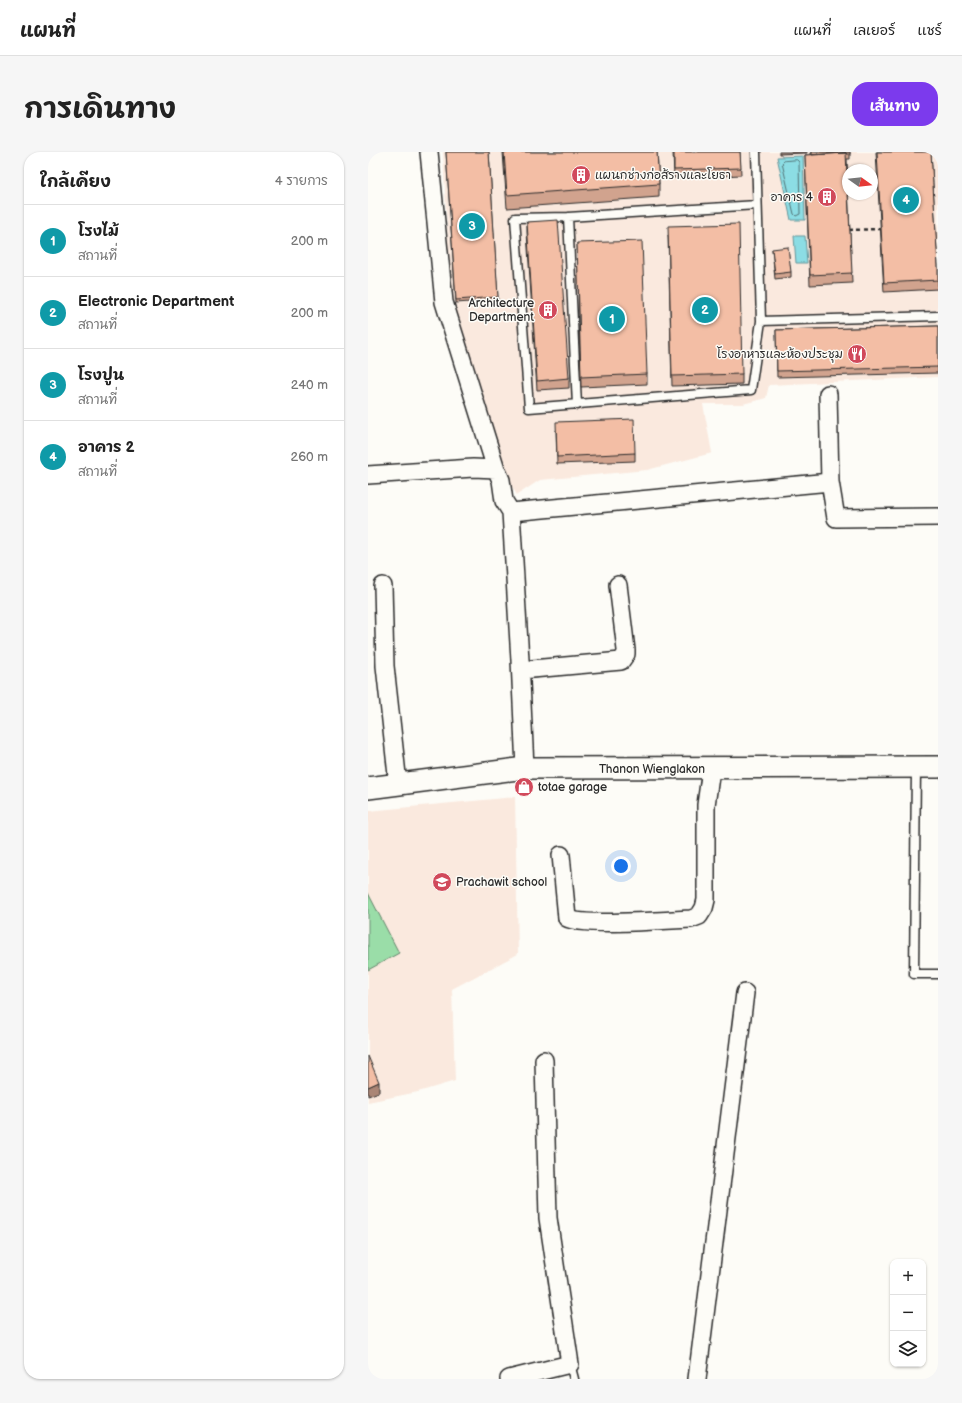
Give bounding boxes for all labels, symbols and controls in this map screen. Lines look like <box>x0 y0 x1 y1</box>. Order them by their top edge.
text: แผนที่ <box>20 20 76 43</box>
text: แผนที่ <box>793 22 831 39</box>
text: เลเยอร์ <box>853 22 895 39</box>
text: แชร์ <box>917 22 942 39</box>
button: เส้นทาง <box>852 82 938 126</box>
text: การเดินทาง <box>24 93 176 126</box>
building icon: แผนกช่างก่อส้รางและโยธา <box>570 164 592 186</box>
north arrow <box>842 164 878 200</box>
place label: แผนกช่างก่อส้รางและโยธา <box>595 167 731 183</box>
text: ใกล้เคียง <box>40 172 111 192</box>
text: 4 รายการ <box>275 173 328 189</box>
pin: 4 <box>893 185 919 215</box>
building icon: อาคาร 4 <box>816 186 838 208</box>
place label: อาคาร 4 <box>770 190 814 205</box>
pin: 3 <box>459 211 485 241</box>
text: โรงไม้ <box>78 222 119 241</box>
text: 1 <box>50 233 56 249</box>
text: 200 m <box>291 233 328 249</box>
text: สถานที่ <box>78 248 117 264</box>
text: Electronic Department <box>78 292 234 311</box>
pin: 2 <box>692 295 718 325</box>
place label: Architecture Department <box>468 296 534 325</box>
building icon: Architecture Department <box>537 299 559 321</box>
pin: 1 <box>599 304 625 334</box>
text: 2 <box>49 305 57 321</box>
text: 200 m <box>291 305 328 321</box>
text: สถานที่ <box>78 317 117 333</box>
restaurant icon: โรงอาหารและห้องประชุม <box>846 343 868 365</box>
place label: โรงอาหารและห้องประชุม <box>717 346 843 363</box>
text: โรงปูน <box>78 366 124 385</box>
text: 3 <box>49 377 57 393</box>
text: 240 m <box>291 377 328 393</box>
text: สถานที่ <box>78 392 117 408</box>
text: อาคาร 2 <box>78 438 134 457</box>
text: 4 <box>49 449 57 465</box>
text: 260 m <box>290 449 328 465</box>
text: สถานที่ <box>78 464 117 480</box>
street label: Thanon Wienglakon <box>599 762 705 777</box>
shop icon: totae garage <box>513 776 535 798</box>
place label: totae garage <box>538 780 607 795</box>
your location <box>611 856 631 876</box>
school or university icon: Prachawit school <box>431 871 453 893</box>
place label: Prachawit school <box>456 875 547 890</box>
map controls <box>890 1259 926 1367</box>
button: + <box>890 1259 926 1295</box>
button: − <box>890 1295 926 1331</box>
button: layers <box>890 1331 926 1367</box>

